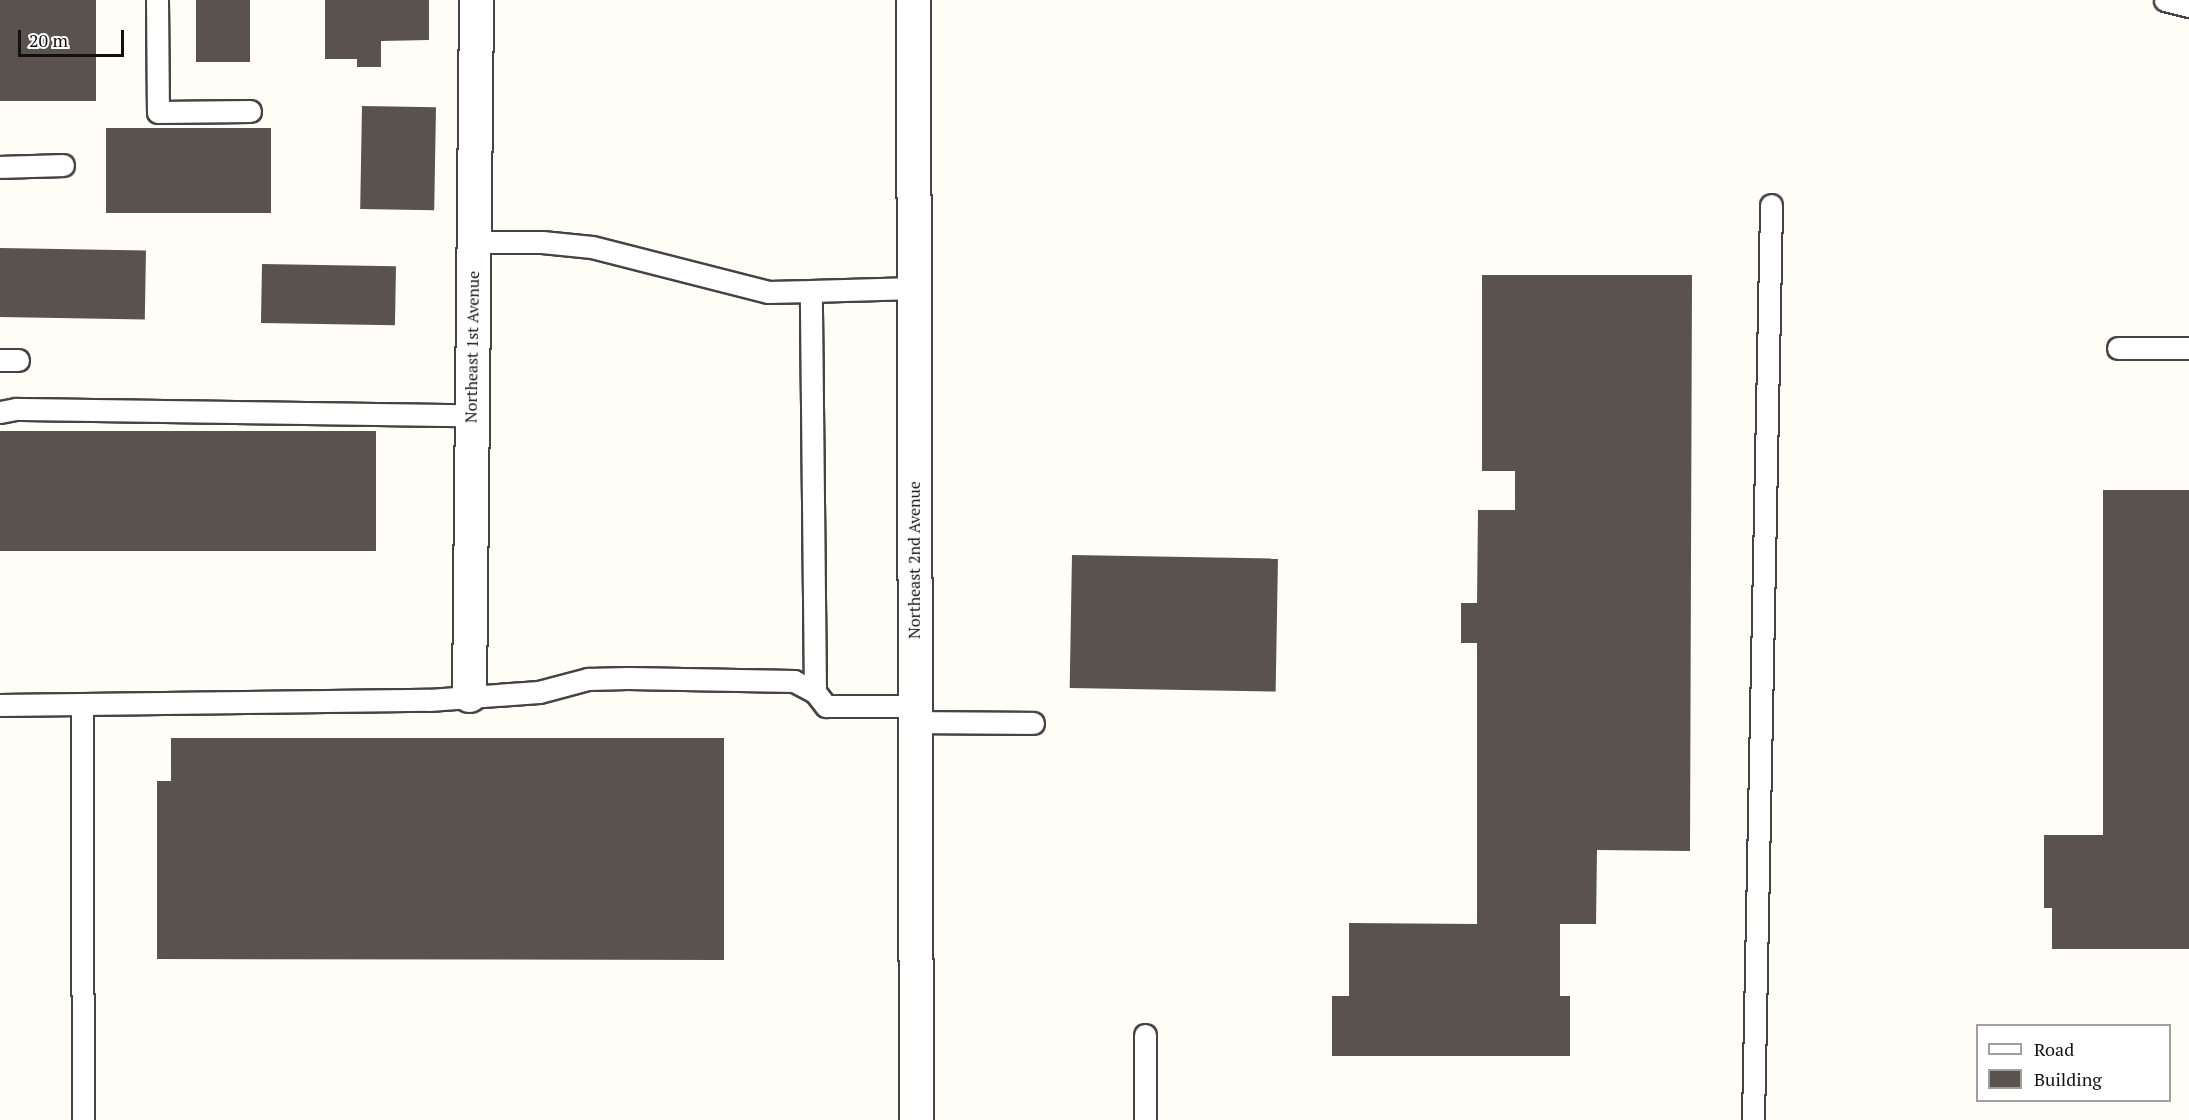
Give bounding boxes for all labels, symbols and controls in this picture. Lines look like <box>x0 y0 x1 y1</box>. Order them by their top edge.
scale bar <box>21 18 128 56</box>
text: 20 m <box>29 28 68 52</box>
street label: Northeast 1st Avenue <box>461 271 483 423</box>
street label: Northeast 2nd Avenue <box>904 481 924 639</box>
legend <box>1976 1024 2171 1102</box>
text: Road <box>2034 1037 2074 1061</box>
text: Building <box>2034 1067 2102 1091</box>

